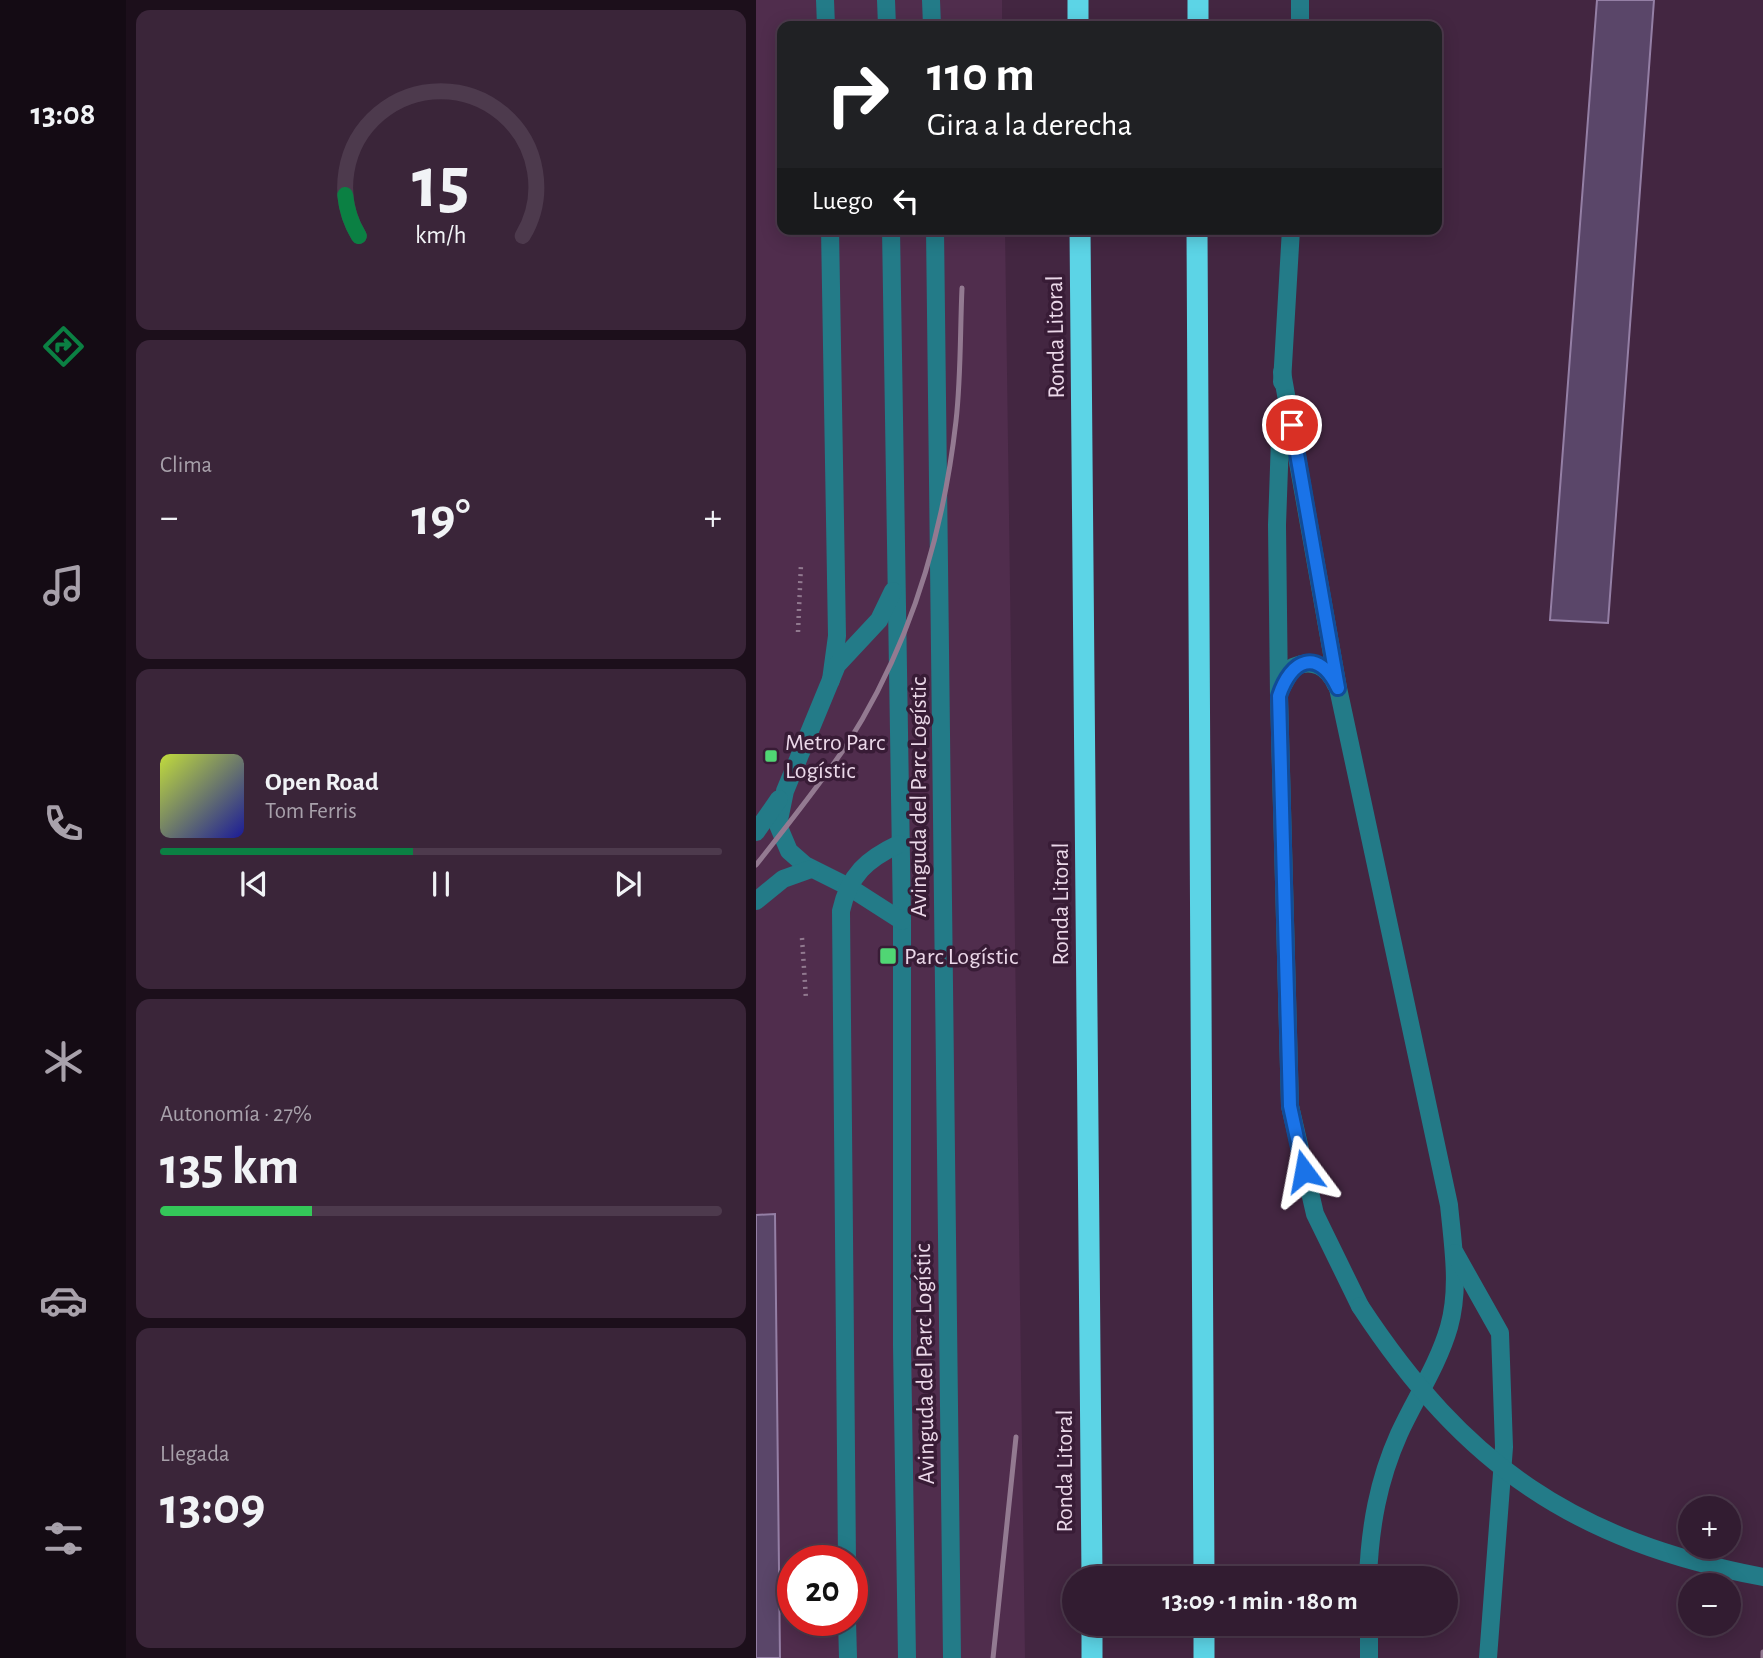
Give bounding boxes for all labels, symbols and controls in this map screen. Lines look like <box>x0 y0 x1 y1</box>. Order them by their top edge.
icon: right <box>812 49 903 140</box>
text: 110 m <box>927 51 1035 100</box>
text: 13:08 <box>30 98 96 130</box>
text: Gira a la derecha <box>927 109 1132 141</box>
text: 15 <box>412 148 470 221</box>
icon: left <box>887 182 925 220</box>
text: Luego <box>812 188 873 214</box>
text: km/h <box>415 223 467 248</box>
street label: Ronda Litoral <box>1043 275 1069 399</box>
icon: directions <box>39 322 88 371</box>
pin <box>1262 395 1322 455</box>
icon: arrive <box>1273 406 1311 444</box>
text: Clima <box>160 454 212 477</box>
text: 19° <box>411 492 471 544</box>
text: − <box>160 499 178 537</box>
text: + <box>704 499 722 537</box>
icon: music <box>39 561 88 610</box>
street label: Avinguda del Parc Logístic <box>907 677 931 917</box>
place label: Metro Parc Logístic <box>785 731 885 783</box>
marker: Metro Parc Logístic <box>763 748 779 764</box>
text: Open Road <box>265 769 379 795</box>
icon: phone <box>39 799 88 848</box>
text: Tom Ferris <box>265 800 357 823</box>
street label: Ronda Litoral <box>1049 842 1073 966</box>
icon: previous <box>235 865 273 903</box>
icon: pause <box>422 865 460 903</box>
icon: next <box>609 865 647 903</box>
place label: Parc Logístic <box>904 945 1018 969</box>
marker: Parc Logístic <box>878 946 898 966</box>
icon: climate <box>39 1037 88 1086</box>
text: Autonomía · 27% <box>160 1103 312 1126</box>
position arrow <box>1267 1134 1341 1208</box>
text: 135 km <box>160 1141 299 1193</box>
street label: Avinguda del Parc Logístic <box>911 1243 939 1485</box>
icon: car <box>39 1276 88 1325</box>
street label: Ronda Litoral <box>1053 1409 1077 1533</box>
text: Llegada <box>160 1443 230 1466</box>
text: 13:09 <box>160 1481 265 1533</box>
map controls <box>1678 1496 1741 1636</box>
button: + <box>1678 1496 1741 1559</box>
icon: filters <box>39 1514 88 1563</box>
speed limit sign: 20 <box>777 1545 868 1636</box>
button: − <box>1678 1573 1741 1636</box>
text: 13:09 · 1 min · 180 m <box>1162 1588 1358 1614</box>

